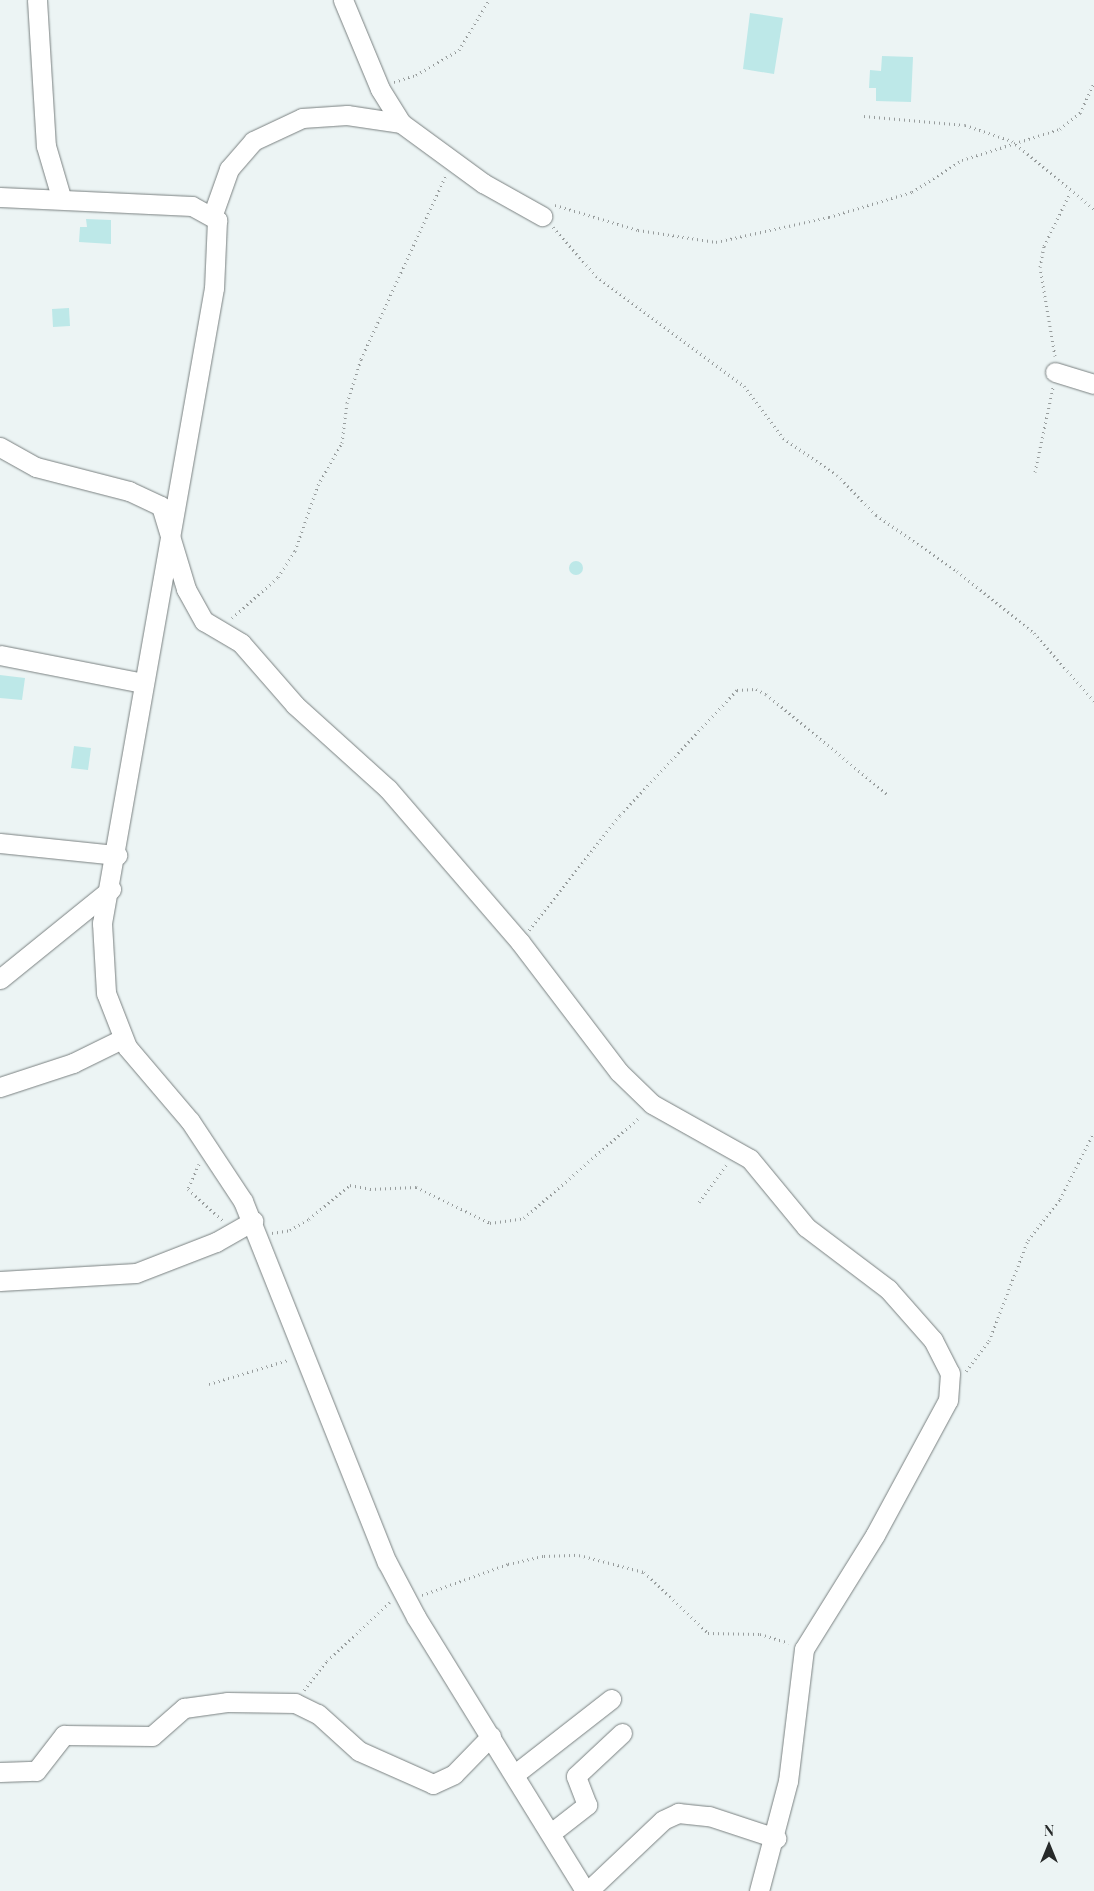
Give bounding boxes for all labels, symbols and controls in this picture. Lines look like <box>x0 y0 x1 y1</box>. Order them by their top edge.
north arrow <box>1024 1821 1074 1871</box>
text: N <box>1044 1821 1054 1840</box>

